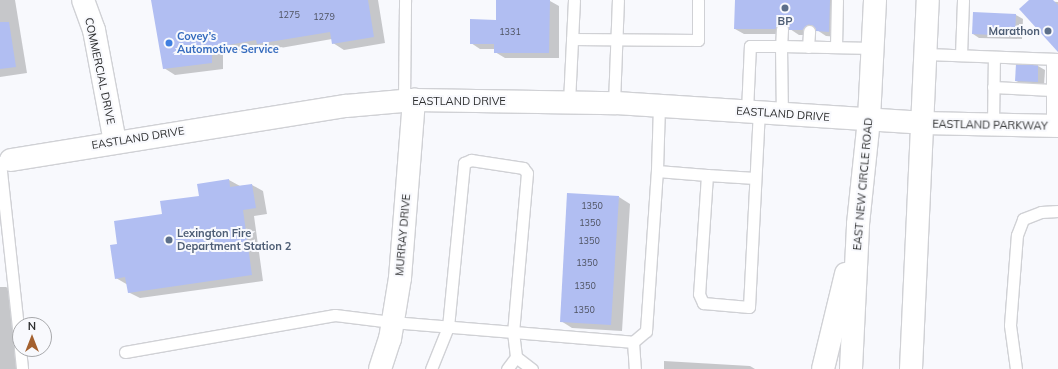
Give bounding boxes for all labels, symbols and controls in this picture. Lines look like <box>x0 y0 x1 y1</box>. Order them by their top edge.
marker: BP <box>780 3 790 13</box>
house number: 1275 <box>278 10 300 20</box>
house number: 1279 <box>313 12 335 22</box>
place label: BP <box>778 14 792 28</box>
street label: COMMERCIAL DRIVE <box>82 16 118 126</box>
place label: Marathon <box>989 24 1040 38</box>
marker: Marathon <box>1043 26 1053 36</box>
house number: 1331 <box>499 27 521 37</box>
place label: Covey’s Automotive Service <box>177 30 279 56</box>
marker: Covey’s Automotive Service <box>164 38 174 48</box>
street label: EASTLAND DRIVE <box>412 94 506 108</box>
street label: EASTLAND DRIVE <box>736 104 830 124</box>
street label: EAST NEW CIRCLE ROAD <box>851 117 875 251</box>
street label: EASTLAND PARKWAY <box>932 117 1048 133</box>
street label: EASTLAND DRIVE <box>91 124 185 152</box>
street label: MURRAY DRIVE <box>393 193 413 277</box>
house number: 1350 <box>581 201 603 211</box>
house number: 1350 <box>579 218 601 228</box>
place label: Lexington Fire Department Station 2 <box>177 227 291 253</box>
marker: Lexington Fire Department Station 2 <box>164 235 174 245</box>
house number: 1350 <box>578 236 600 246</box>
house number: 1350 <box>576 258 598 268</box>
house number: 1350 <box>574 281 596 291</box>
house number: 1350 <box>573 305 595 315</box>
north arrow <box>12 317 52 357</box>
text: N <box>28 319 36 333</box>

